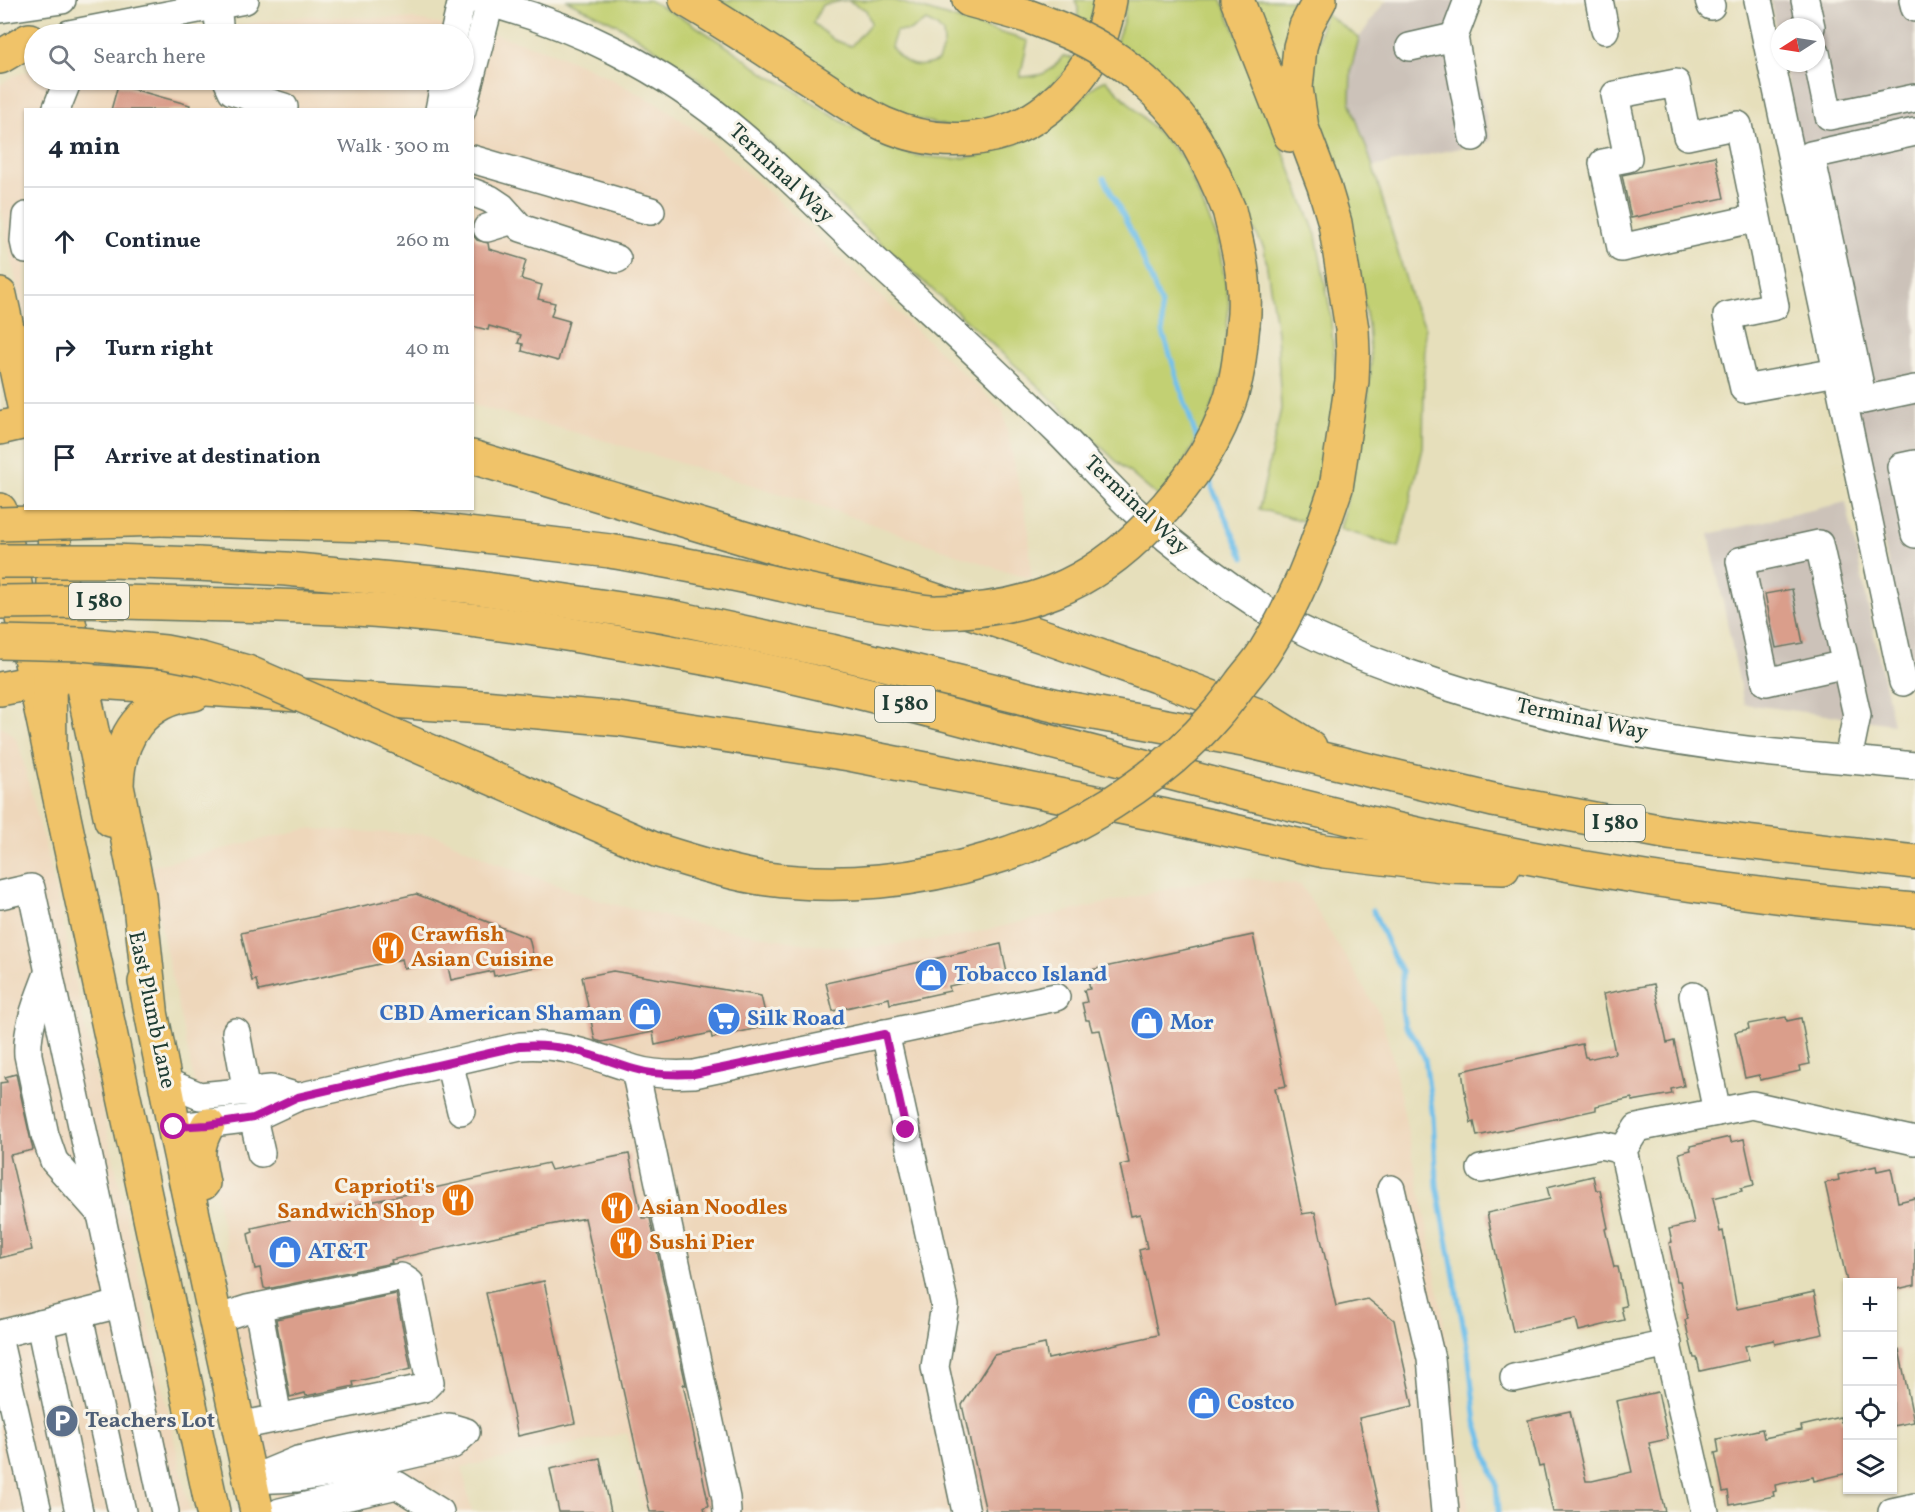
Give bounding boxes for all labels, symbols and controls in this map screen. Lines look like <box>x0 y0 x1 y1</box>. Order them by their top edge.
north arrow <box>1771 18 1825 72</box>
search box <box>24 24 474 90</box>
icon: search <box>45 41 78 74</box>
text: Search here <box>93 42 206 73</box>
street label: Terminal Way <box>721 117 841 231</box>
text: 4 min <box>48 129 120 165</box>
text: Walk · 300 m <box>337 133 450 161</box>
icon: ahead <box>48 225 81 258</box>
text: Continue <box>105 226 201 257</box>
text: 260 m <box>395 227 450 255</box>
icon: right <box>48 333 81 366</box>
text: Turn right <box>105 334 213 365</box>
text: 40 m <box>405 335 450 363</box>
icon: arrive <box>48 441 81 474</box>
text: Arrive at destination <box>105 442 321 473</box>
street label: Terminal Way <box>1076 449 1196 563</box>
road number: I 580 <box>69 583 129 619</box>
road number: I 580 <box>875 686 935 722</box>
street label: Terminal Way <box>1513 691 1651 749</box>
road number: I 580 <box>1585 805 1645 841</box>
place label: Crawfish Asian Cuisine <box>411 920 554 976</box>
street label: East Plumb Lane <box>119 928 183 1092</box>
restaurant icon: Crawfish Asian Cuisine <box>370 930 406 966</box>
shop icon: Tobacco Island <box>913 957 949 993</box>
place label: Tobacco Island <box>954 960 1107 991</box>
shop icon: CBD American Shaman <box>627 996 663 1032</box>
place label: CBD American Shaman <box>379 999 622 1030</box>
supermarket icon: Silk Road <box>706 1001 742 1037</box>
place label: Silk Road <box>747 1004 845 1035</box>
shop icon: Mor <box>1129 1005 1165 1041</box>
place label: Mor <box>1170 1008 1214 1039</box>
route start <box>160 1113 186 1139</box>
route end <box>892 1116 918 1142</box>
place label: Caprioti's Sandwich Shop <box>277 1172 435 1228</box>
restaurant icon: Caprioti's Sandwich Shop <box>440 1182 476 1218</box>
restaurant icon: Asian Noodles <box>599 1190 635 1226</box>
place label: Asian Noodles <box>640 1193 788 1224</box>
restaurant icon: Sushi Pier <box>608 1225 644 1261</box>
place label: Sushi Pier <box>649 1228 755 1259</box>
shop icon: AT&T <box>267 1234 303 1270</box>
place label: AT&T <box>308 1237 368 1268</box>
map controls <box>1843 1278 1897 1494</box>
button: + <box>1843 1278 1897 1332</box>
button: − <box>1843 1332 1897 1386</box>
shop icon: Costco <box>1186 1385 1222 1421</box>
button: locate <box>1843 1386 1897 1440</box>
place label: Costco <box>1227 1388 1295 1419</box>
parking icon: Teachers Lot <box>44 1403 80 1439</box>
place label: Teachers Lot <box>85 1406 215 1437</box>
button: layers <box>1843 1440 1897 1494</box>

